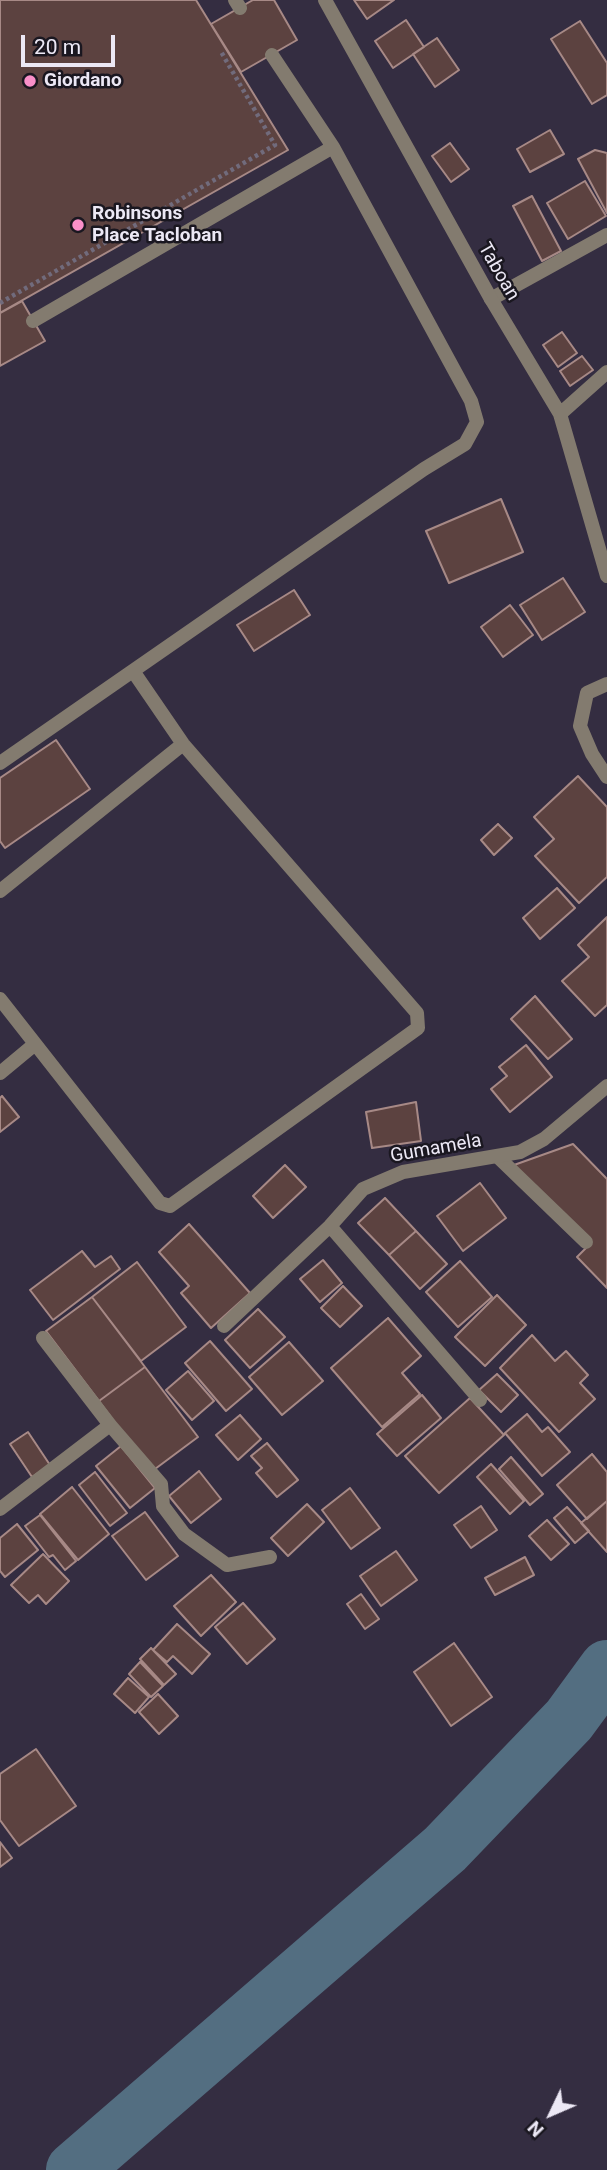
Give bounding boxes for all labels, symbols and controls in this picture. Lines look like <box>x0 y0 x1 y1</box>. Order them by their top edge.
scale bar <box>24 21 119 65</box>
text: 20 m <box>34 35 81 59</box>
place label: Giordano <box>44 70 122 92</box>
marker: Giordano <box>22 73 38 89</box>
place label: Robinsons Place Tacloban <box>92 203 222 247</box>
marker: Robinsons Place Tacloban <box>70 217 86 233</box>
street label: Taboan <box>472 239 524 305</box>
street label: Gumamela <box>389 1130 483 1168</box>
north arrow <box>516 2079 586 2149</box>
text: N <box>523 2116 548 2142</box>

